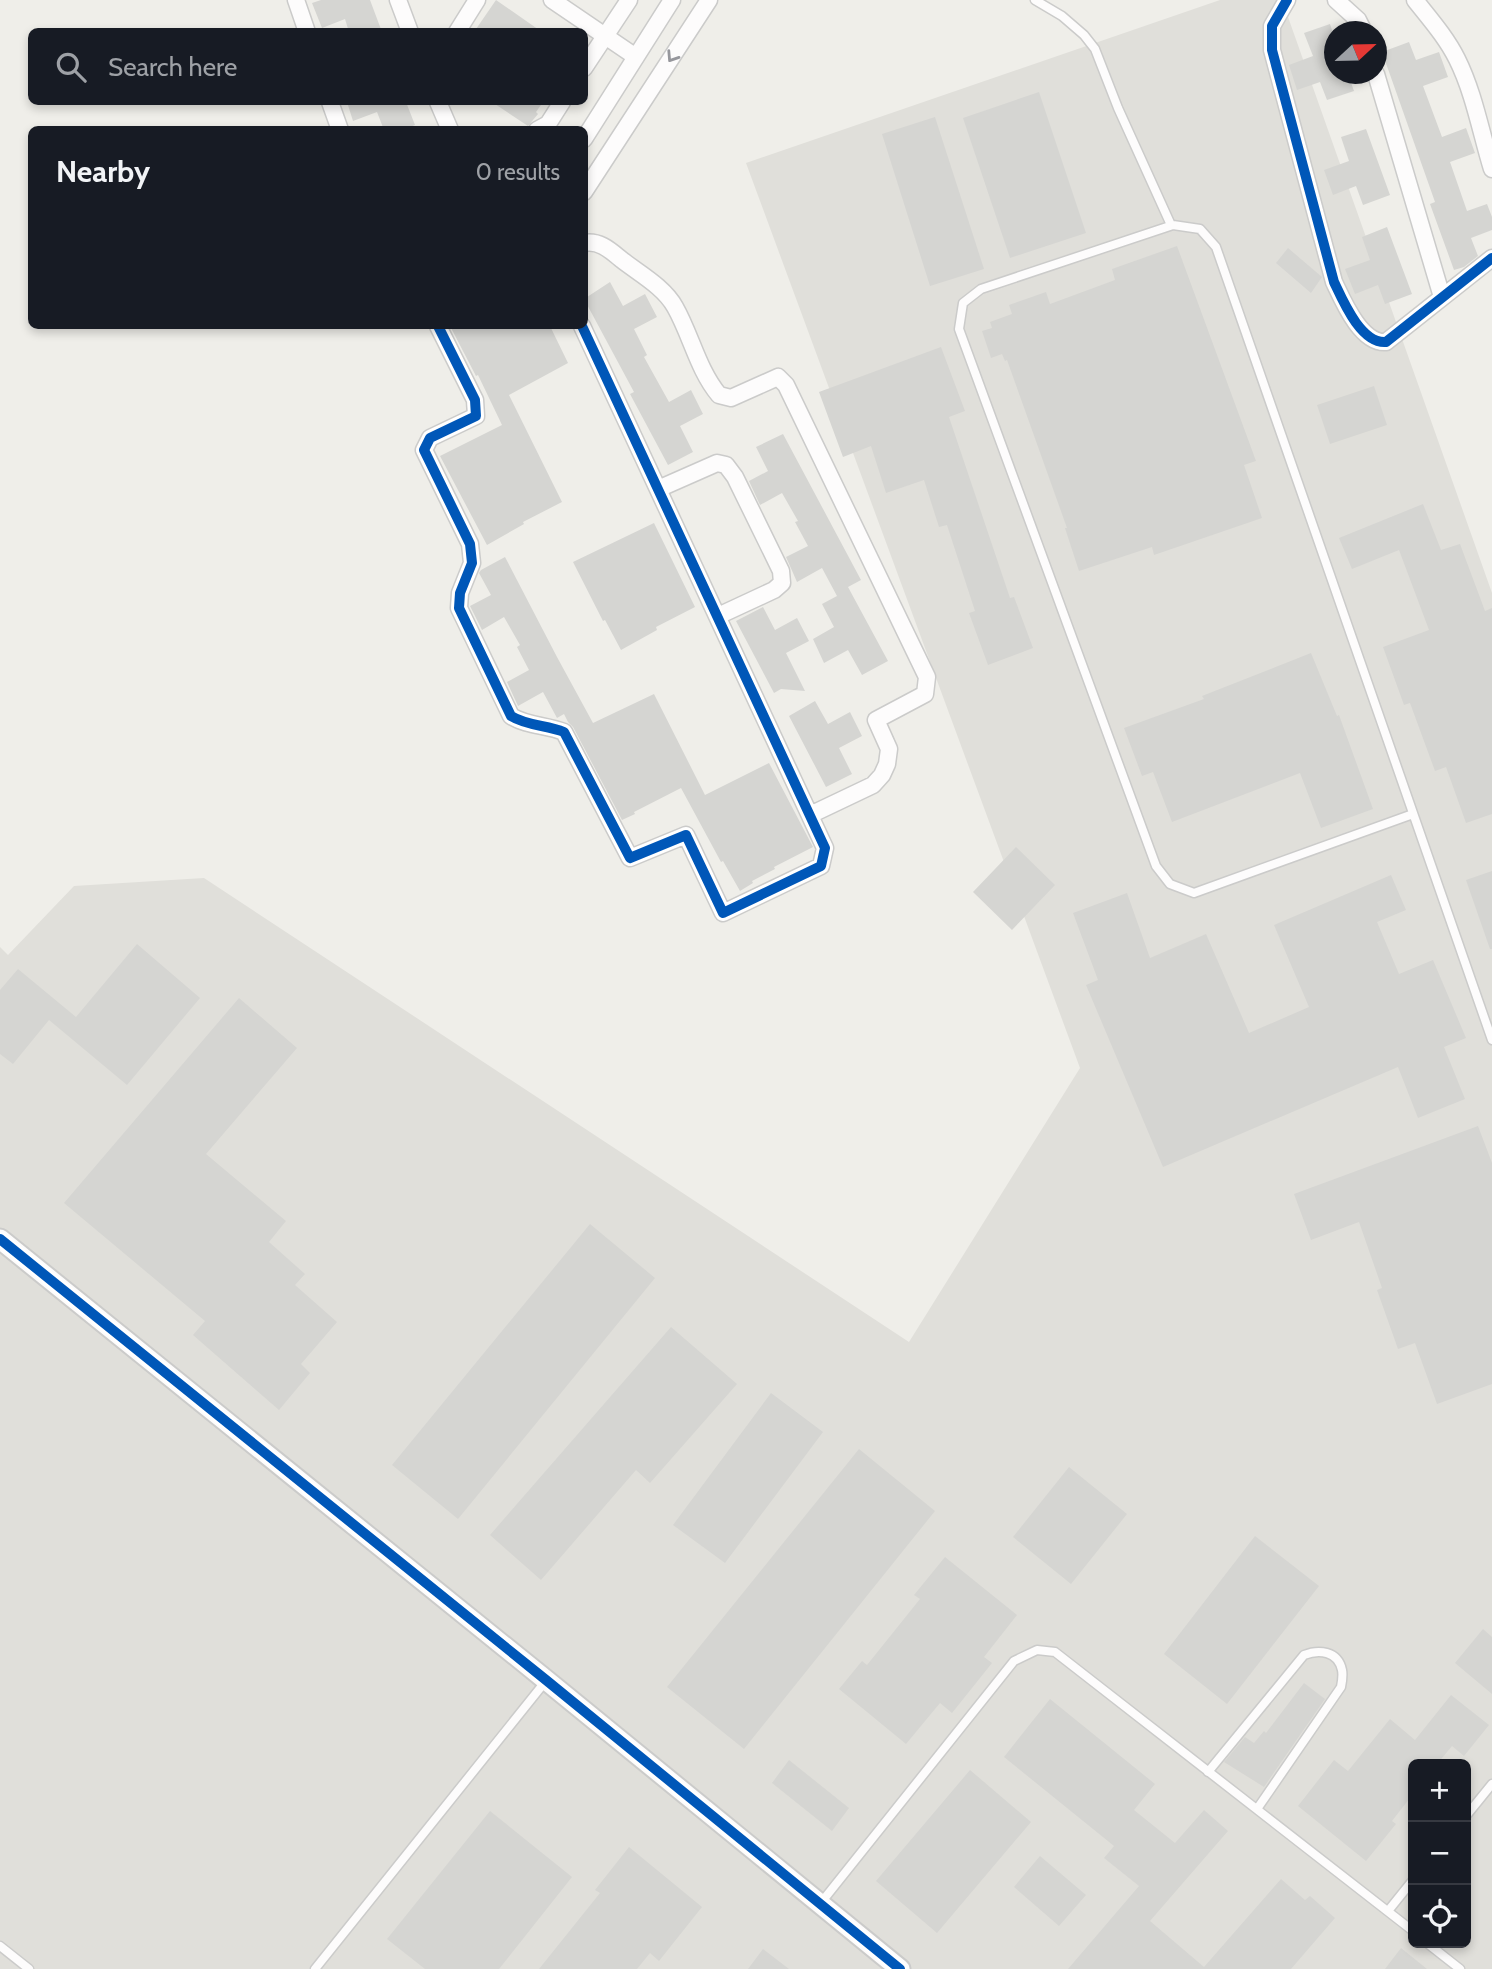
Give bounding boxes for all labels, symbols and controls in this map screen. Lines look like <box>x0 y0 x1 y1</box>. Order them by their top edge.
north arrow <box>1324 21 1387 84</box>
search box <box>28 28 588 105</box>
icon: search <box>52 48 90 86</box>
one-way arrow <box>667 50 680 63</box>
text: Search here <box>108 51 237 83</box>
text: Nearby <box>56 153 150 190</box>
text: 0 results <box>476 158 560 186</box>
map controls <box>1408 1759 1471 1948</box>
button: + <box>1408 1759 1471 1822</box>
button: − <box>1408 1822 1471 1885</box>
button: locate <box>1408 1885 1471 1948</box>

